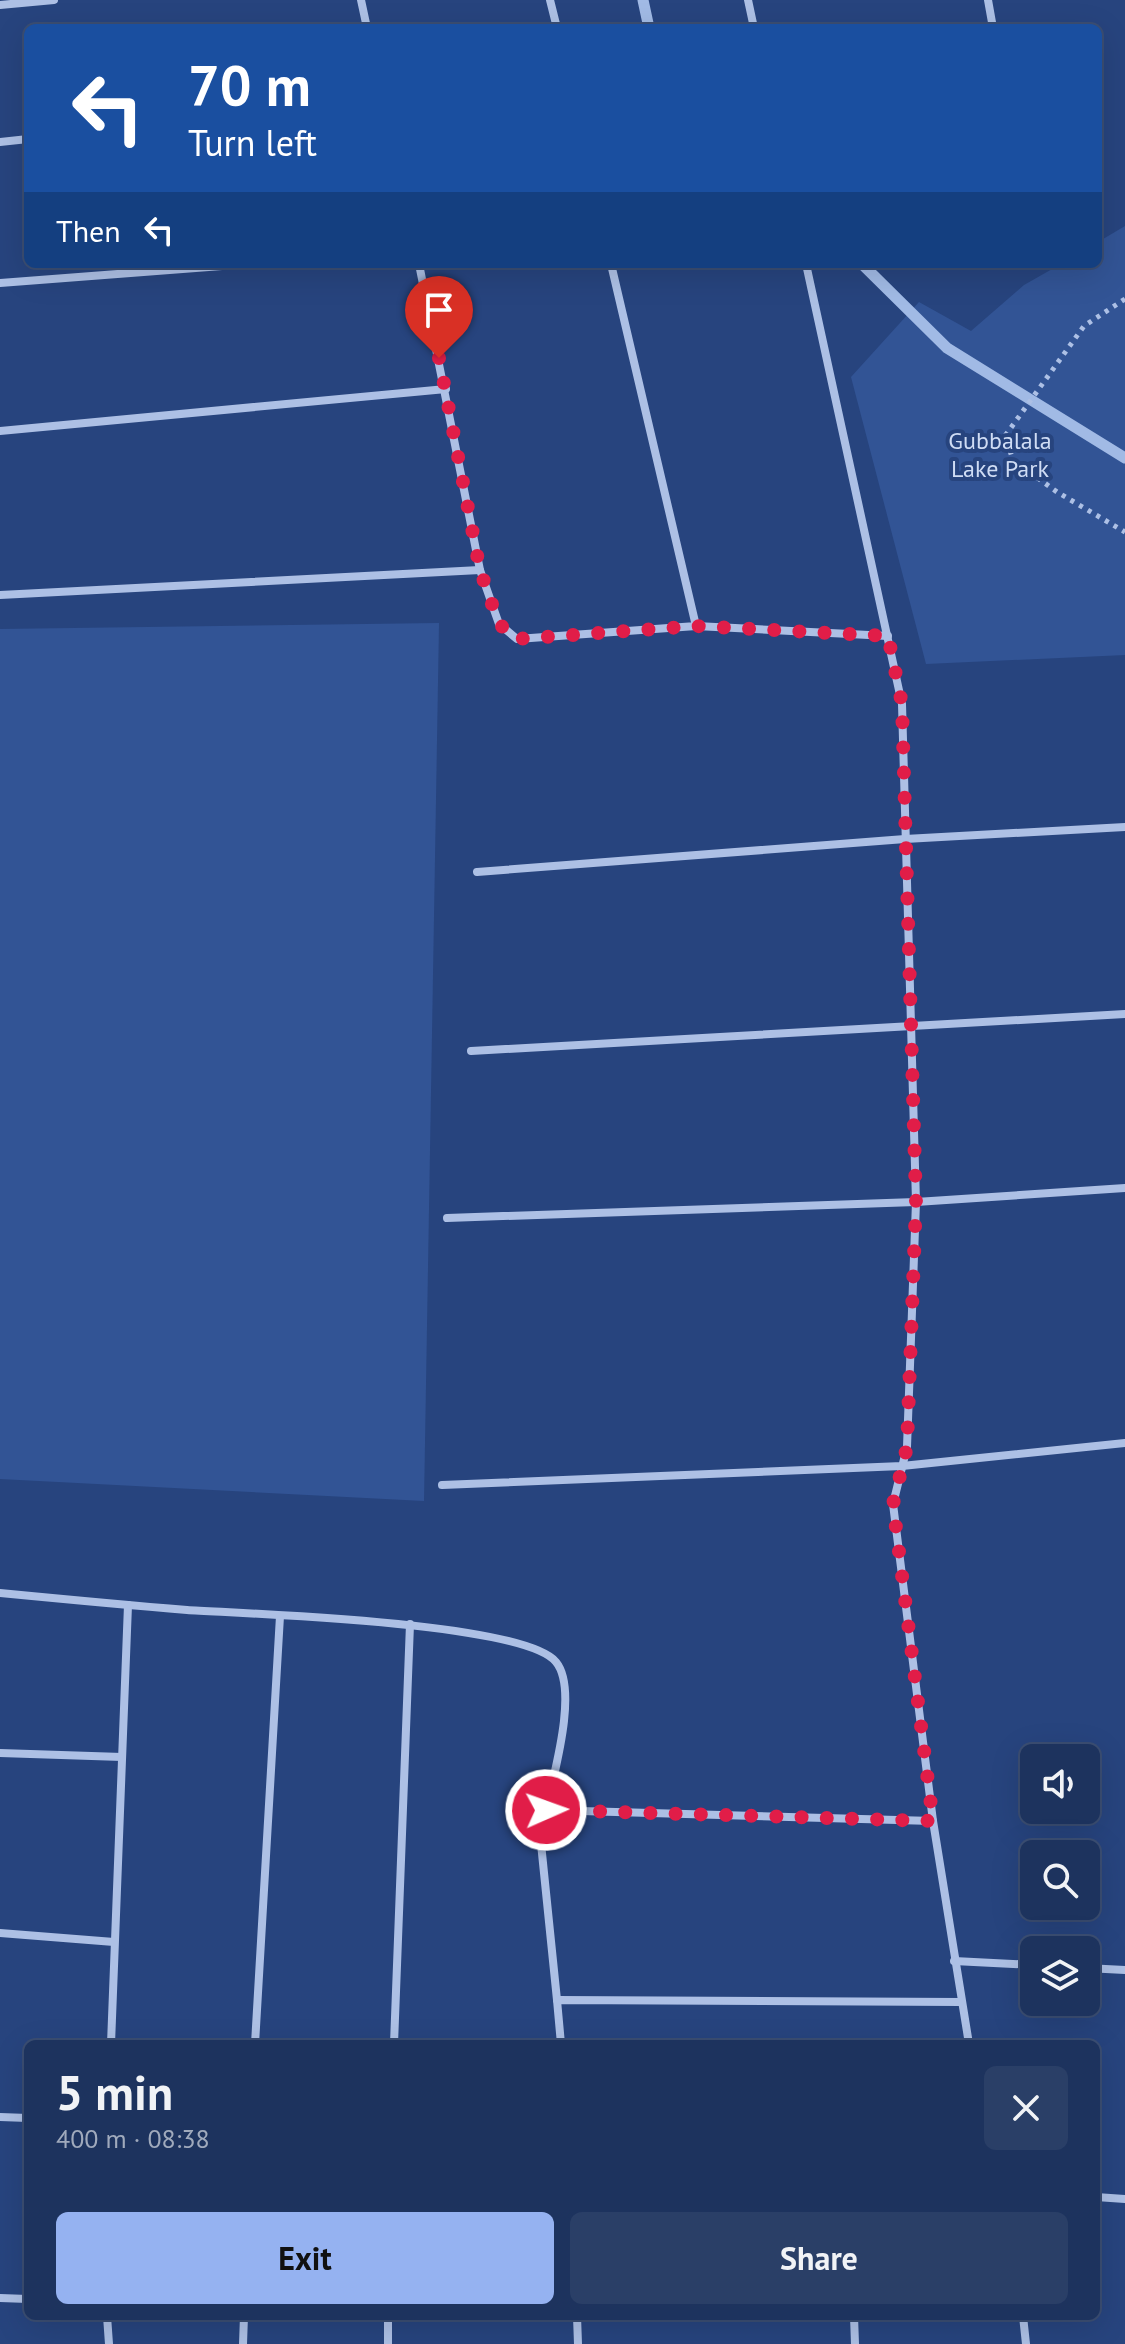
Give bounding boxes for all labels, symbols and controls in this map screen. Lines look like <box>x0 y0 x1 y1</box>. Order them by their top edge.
text: 70 m <box>188 49 311 121</box>
icon: left <box>56 56 160 160</box>
text: Turn left <box>188 119 317 166</box>
icon: left <box>137 208 181 252</box>
text: Then <box>56 211 121 250</box>
pin <box>405 276 473 358</box>
icon: arrive <box>417 288 461 332</box>
park label: Gubbalala Lake Park <box>948 425 1052 484</box>
map controls <box>1020 1744 1100 2016</box>
button: sound <box>1020 1744 1100 1824</box>
position arrow <box>504 1768 588 1852</box>
button: search <box>1020 1840 1100 1920</box>
button: layers <box>1020 1936 1100 2016</box>
text: 5 min <box>56 2061 173 2123</box>
button: close <box>984 2066 1068 2150</box>
text: 400 m · 08:38 <box>56 2122 210 2155</box>
button: Exit <box>56 2212 554 2304</box>
button: Share <box>570 2212 1068 2304</box>

